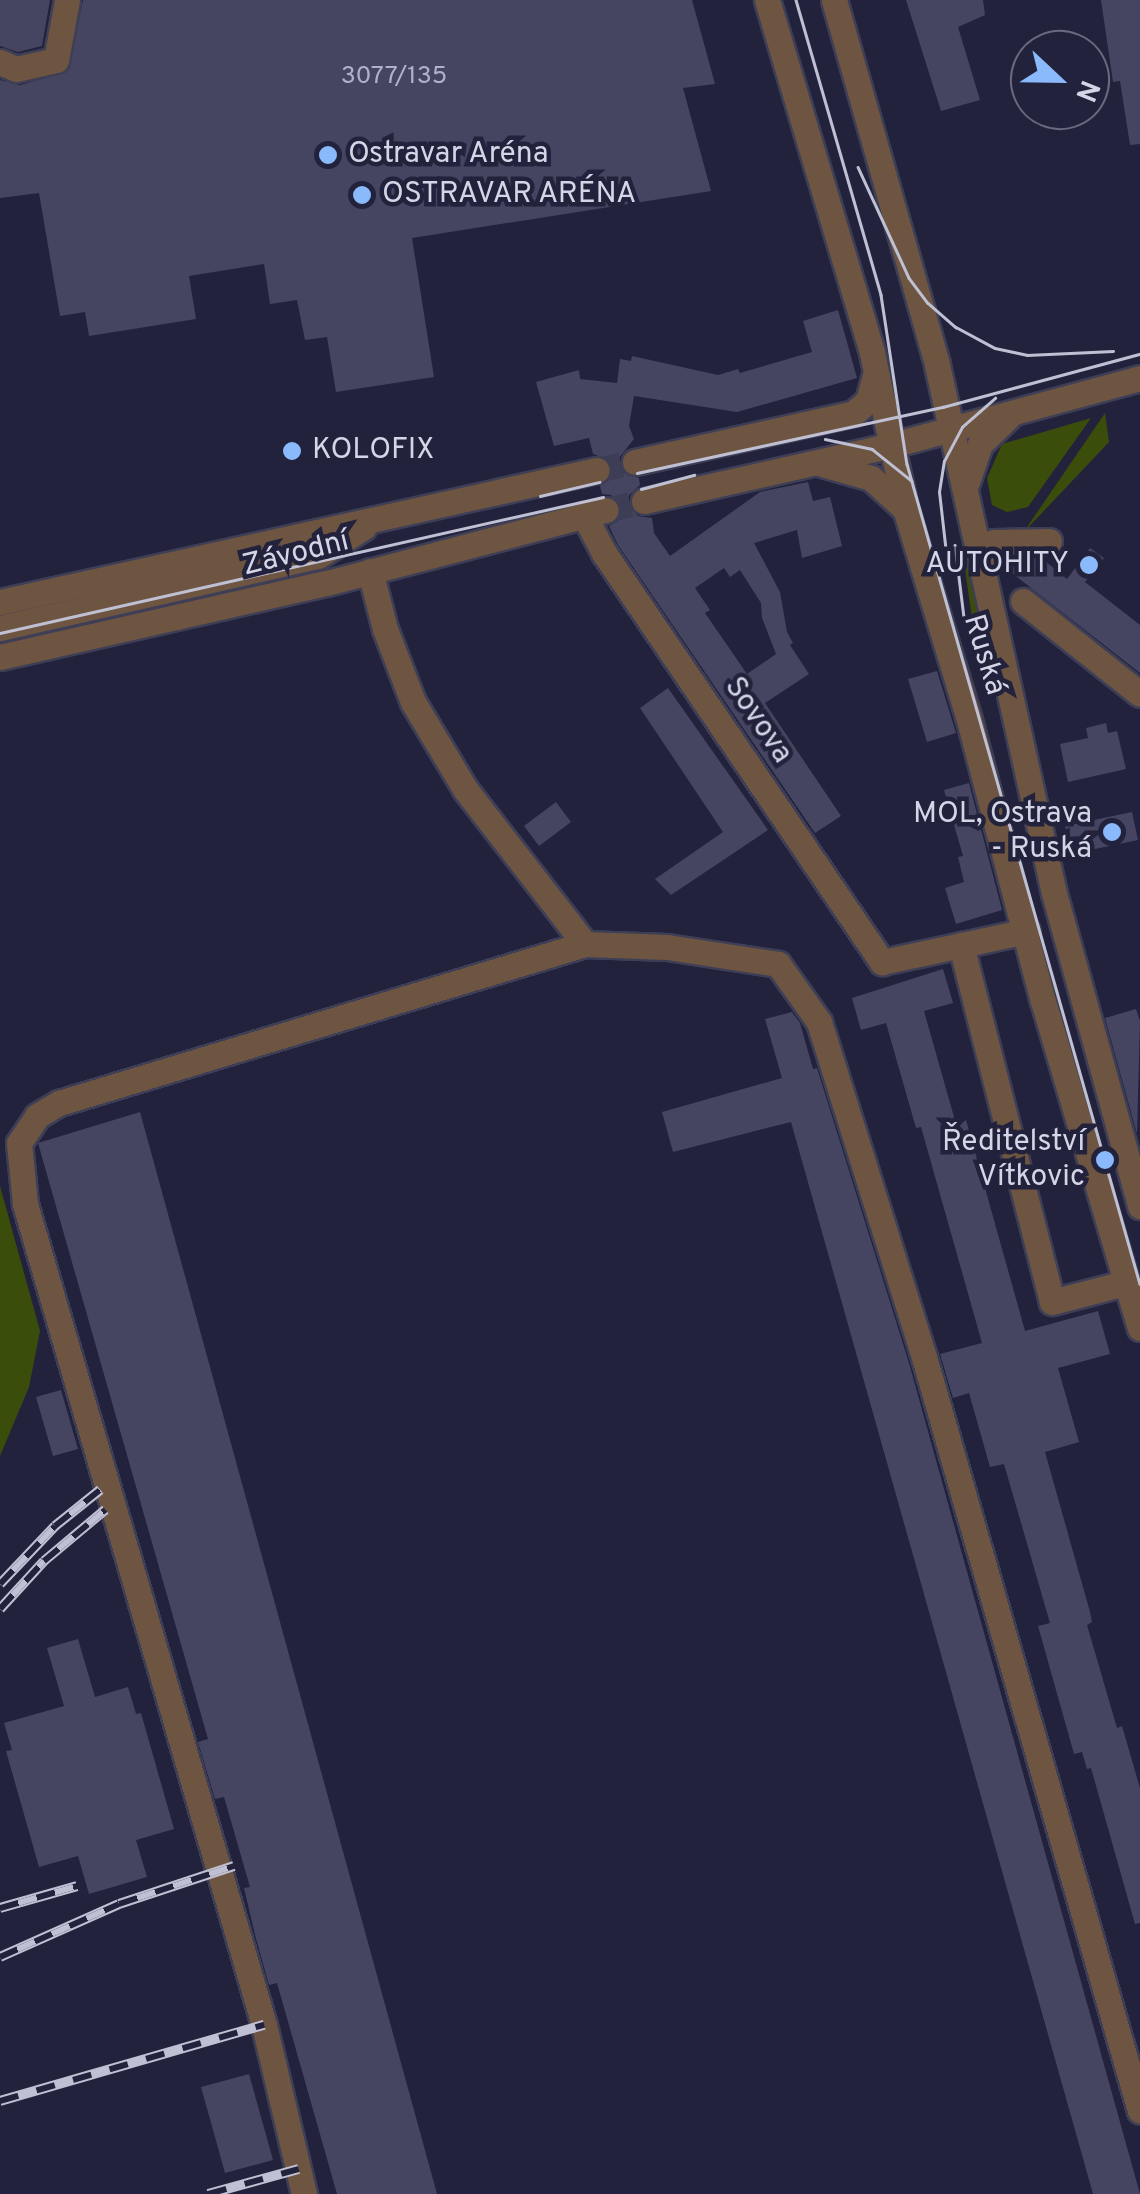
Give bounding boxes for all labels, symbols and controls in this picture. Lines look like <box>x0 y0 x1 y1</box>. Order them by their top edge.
north arrow <box>1010 30 1110 130</box>
house number: 3077/135 <box>341 62 447 92</box>
text: N <box>1066 74 1106 107</box>
place label: Ostravar Aréna <box>348 137 550 173</box>
marker: Ostravar Aréna <box>317 144 339 166</box>
place label: OSTRAVAR ARÉNA <box>382 177 638 213</box>
marker: OSTRAVAR ARÉNA <box>351 184 373 206</box>
place label: KOLOFIX <box>312 433 434 469</box>
marker: KOLOFIX <box>281 440 303 462</box>
street label: Závodní <box>239 524 353 586</box>
place label: AUTOHITY <box>926 547 1069 583</box>
marker: AUTOHITY <box>1078 554 1100 576</box>
street label: Ruská <box>954 610 1012 700</box>
street label: Sovova <box>715 671 799 771</box>
place label: MOL, Ostrava - Ruská <box>913 797 1092 868</box>
marker: MOL, Ostrava - Ruská <box>1101 821 1123 843</box>
place label: Ředitelství Vítkovic <box>942 1125 1085 1196</box>
marker: Ředitelství Vítkovic <box>1094 1149 1116 1171</box>

